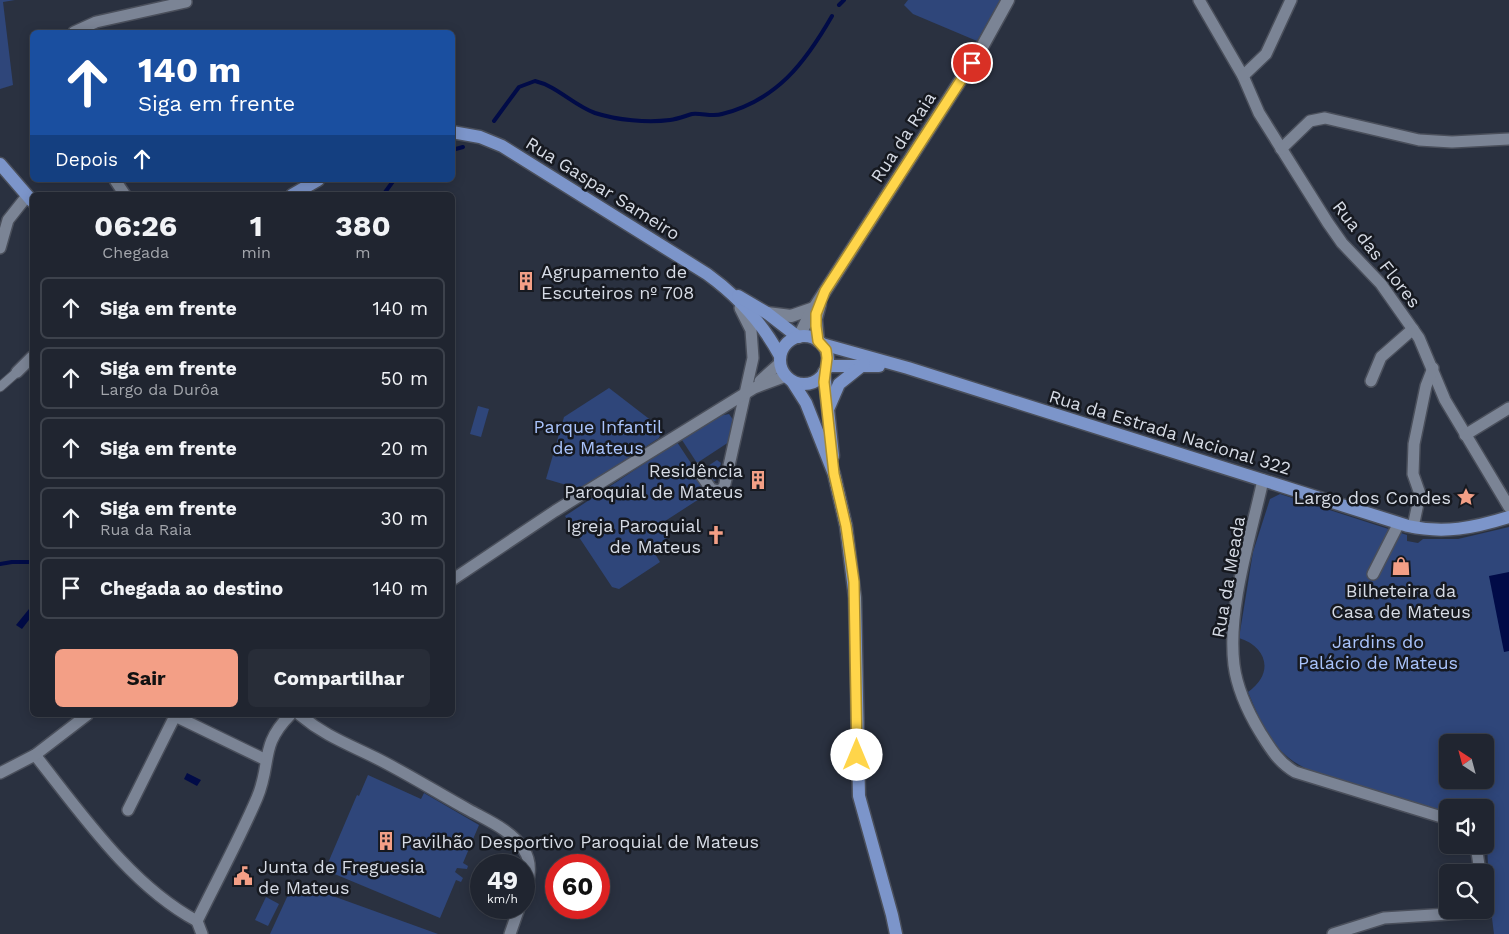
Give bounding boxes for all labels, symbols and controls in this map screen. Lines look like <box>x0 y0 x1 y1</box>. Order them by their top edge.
pin <box>951 42 993 84</box>
text: 140 m <box>138 49 241 91</box>
icon: arrive <box>958 49 986 77</box>
icon: ahead <box>55 50 120 115</box>
street label: Rua da Raia <box>866 88 940 186</box>
text: Siga em frente <box>138 91 295 116</box>
street label: Rua Gaspar Sameiro <box>522 132 684 244</box>
icon: ahead <box>128 145 156 173</box>
text: Depois <box>55 148 118 171</box>
street label: Rua das Flores <box>1329 196 1425 312</box>
text: 06:26 <box>94 208 177 243</box>
text: 1 <box>250 208 263 243</box>
text: 380 <box>335 208 391 243</box>
text: Chegada <box>102 243 169 262</box>
text: min <box>241 243 271 262</box>
text: m <box>355 243 371 262</box>
place label: Agrupamento de Escuteiros nº 708 <box>541 261 694 303</box>
building icon: Agrupamento de Escuteiros nº 708 <box>515 270 537 292</box>
icon: ahead <box>57 294 85 322</box>
text: Siga em frente <box>100 297 237 320</box>
text: 140 m <box>373 297 428 320</box>
text: Siga em frente <box>100 357 237 380</box>
icon: ahead <box>57 364 85 392</box>
text: 50 m <box>381 367 428 390</box>
text: Largo da Durôa <box>100 380 219 399</box>
street label: Rua da Estrada Nacional 322 <box>1047 385 1293 479</box>
park label: Parque Infantil de Mateus <box>534 416 663 458</box>
icon: ahead <box>57 434 85 462</box>
text: Siga em frente <box>100 437 237 460</box>
text: 20 m <box>381 437 428 460</box>
place label: Residência Paroquial de Mateus <box>564 460 743 502</box>
building icon: Residência Paroquial de Mateus <box>747 469 769 491</box>
place icon: Largo dos Condes <box>1455 486 1477 508</box>
place label: Largo dos Condes <box>1293 487 1451 508</box>
text: Siga em frente <box>100 497 237 520</box>
icon: ahead <box>57 504 85 532</box>
text: 30 m <box>381 507 428 530</box>
street label: Rua da Meada <box>1207 514 1249 640</box>
place label: Igreja Paroquial de Mateus <box>566 515 701 557</box>
text: Rua da Raia <box>100 520 192 539</box>
church icon: Igreja Paroquial de Mateus <box>705 524 727 546</box>
shop icon: Bilheteira da Casa de Mateus <box>1390 555 1412 577</box>
icon: arrive <box>57 574 85 602</box>
text: Chegada ao destino <box>100 577 283 600</box>
text: 140 m <box>373 577 428 600</box>
place label: Bilheteira da Casa de Mateus <box>1331 580 1471 622</box>
park label: Jardins do Palácio de Mateus <box>1298 631 1458 673</box>
button: Sair <box>55 649 238 707</box>
button: Compartilhar <box>248 649 430 707</box>
position arrow <box>830 728 882 780</box>
north arrow <box>1439 734 1494 789</box>
map controls <box>1439 734 1494 919</box>
button: sound <box>1439 799 1494 854</box>
building icon: Pavilhão Desportivo Paroquial de Mateus <box>375 830 397 852</box>
place label: Pavilhão Desportivo Paroquial de Mateus <box>401 831 759 852</box>
speed limit sign: 60 <box>545 854 610 919</box>
place label: Junta de Freguesia de Mateus <box>258 856 425 898</box>
button: search <box>1439 864 1494 919</box>
public building icon: Junta de Freguesia de Mateus <box>232 865 254 887</box>
text: 49 <box>487 866 518 895</box>
text: km/h <box>487 892 518 906</box>

